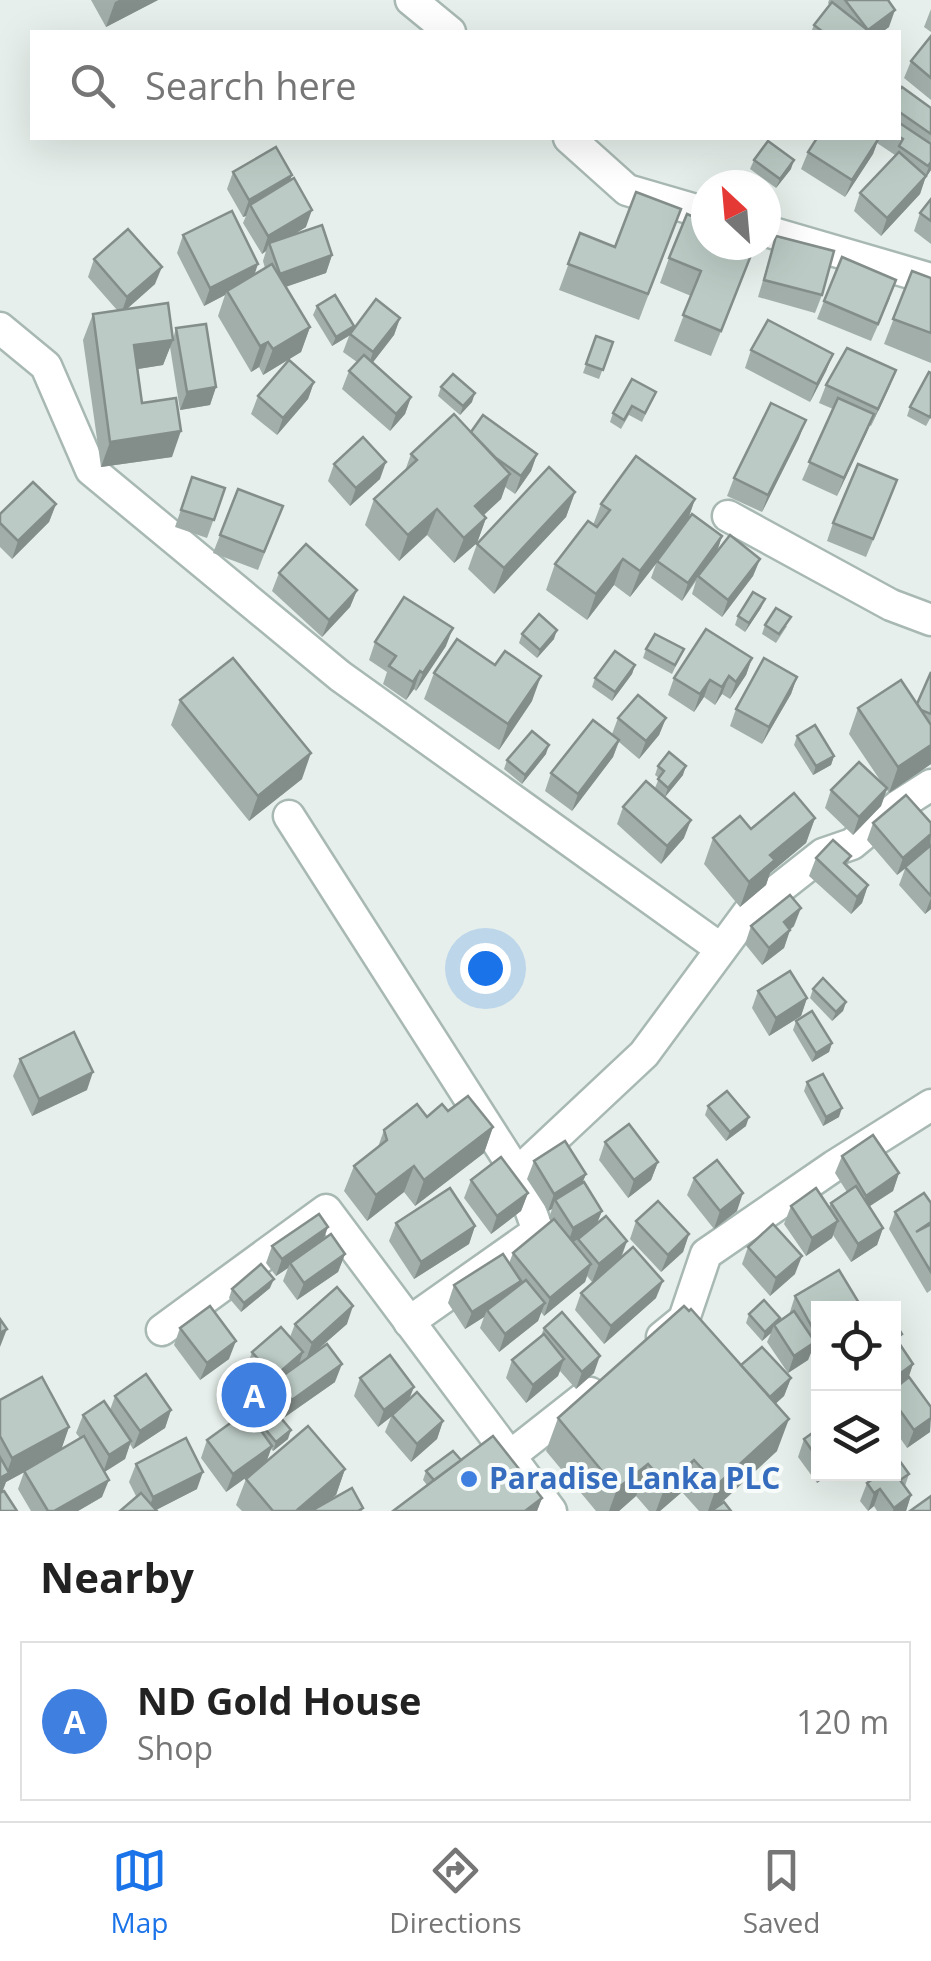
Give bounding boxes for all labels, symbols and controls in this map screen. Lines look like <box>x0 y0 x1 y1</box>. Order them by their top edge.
search box <box>30 30 901 140</box>
icon: search <box>65 58 120 113</box>
text: Search here <box>145 59 357 111</box>
north arrow <box>691 170 781 260</box>
your location <box>460 943 511 994</box>
map controls <box>811 1301 901 1481</box>
button: locate <box>811 1301 901 1391</box>
pin: A <box>222 1358 286 1432</box>
button: layers <box>811 1391 901 1481</box>
place label: Paradise Lanka PLC <box>489 1457 780 1498</box>
marker: Paradise Lanka PLC <box>458 1468 480 1490</box>
text: Nearby <box>40 1548 194 1605</box>
text: ND Gold House <box>137 1674 421 1726</box>
text: A <box>63 1700 86 1743</box>
text: 120 m <box>796 1700 889 1743</box>
text: Shop <box>137 1726 213 1769</box>
tab: Map <box>110 1843 168 1941</box>
tab: Directions <box>389 1843 522 1941</box>
tab: Saved <box>743 1843 820 1941</box>

